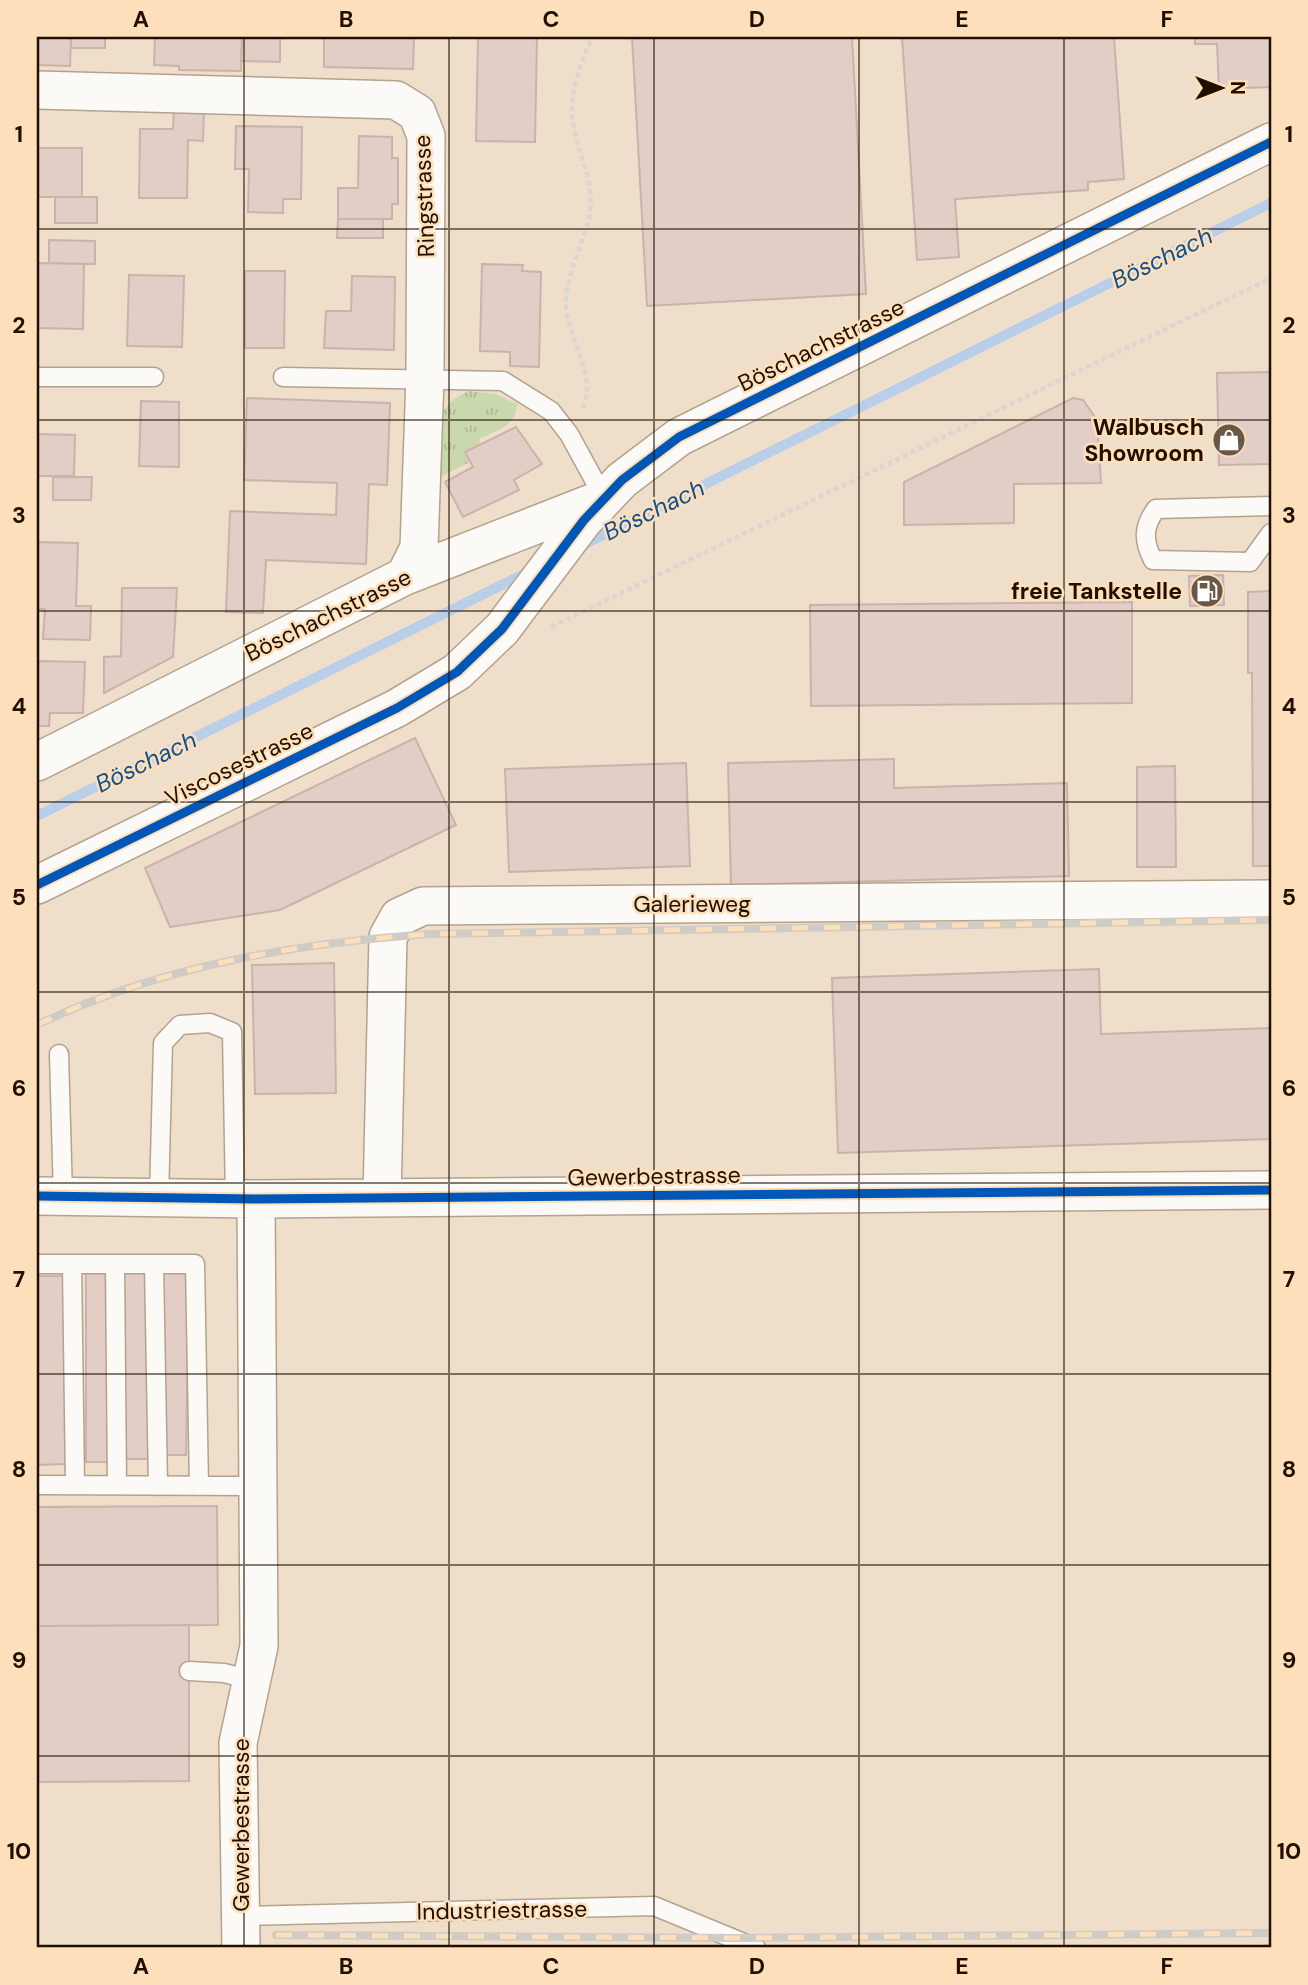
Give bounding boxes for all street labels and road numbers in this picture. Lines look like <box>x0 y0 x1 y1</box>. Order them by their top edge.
street label: Ringstrasse <box>407 134 441 258</box>
street label: Böschachstrasse <box>733 292 909 398</box>
street label: Böschachstrasse <box>240 562 416 668</box>
street label: Viscosestrasse <box>160 715 318 813</box>
street label: Galerieweg <box>633 889 751 919</box>
street label: Gewerbestrasse <box>567 1159 741 1193</box>
street label: Gewerbestrasse <box>226 1738 256 1912</box>
street label: Industriestrasse <box>416 1894 588 1926</box>

